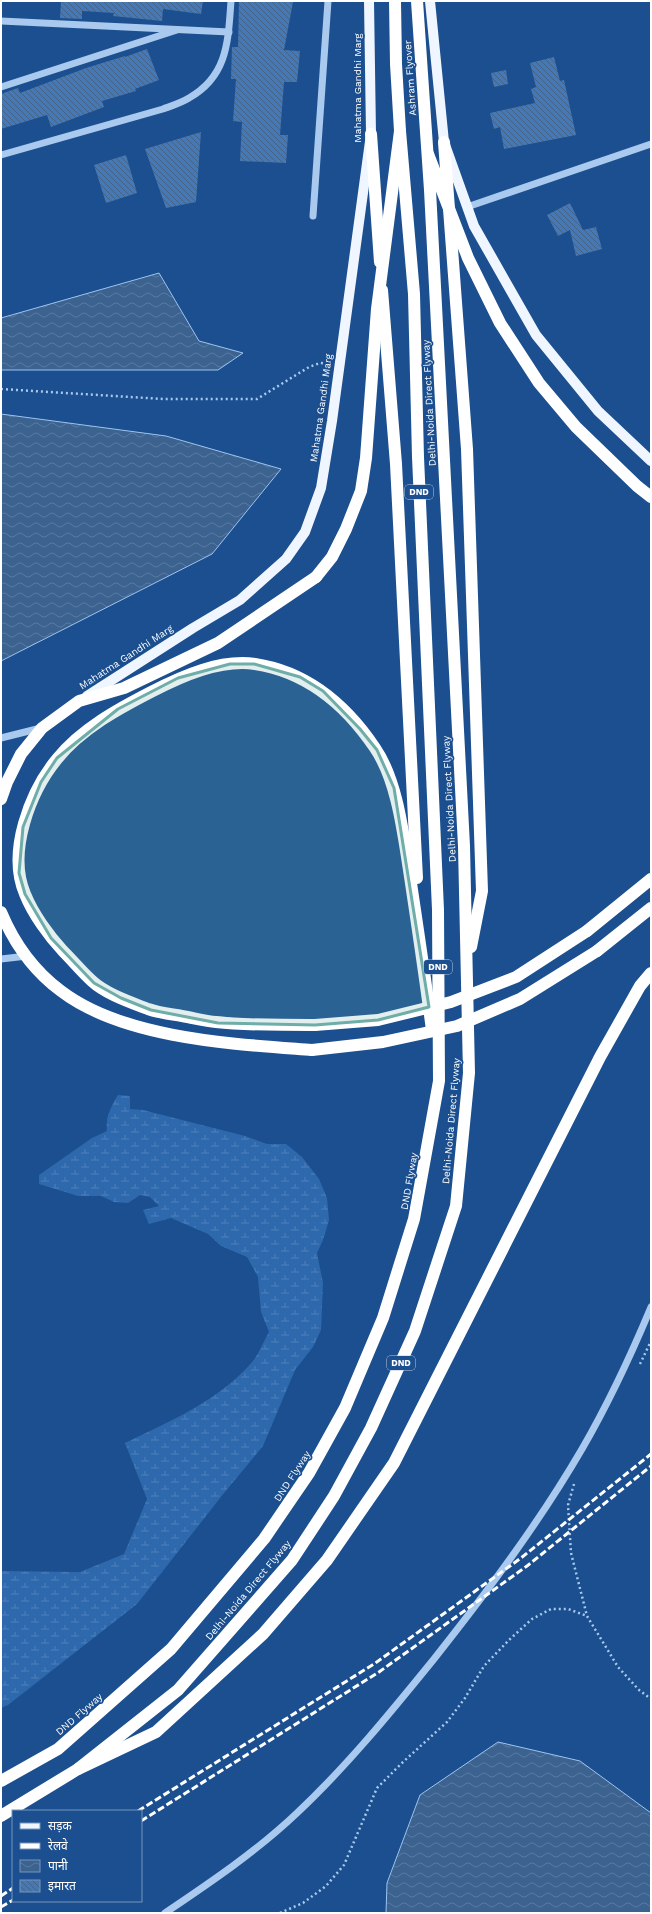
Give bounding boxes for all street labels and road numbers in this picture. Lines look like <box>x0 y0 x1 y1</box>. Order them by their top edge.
street label: Mahatma Gandhi Marg <box>352 33 363 143</box>
street label: Ashram Flyover <box>402 40 418 116</box>
street label: Delhi-Noida Direct Flyway <box>420 339 438 466</box>
street label: Mahatma Gandhi Marg <box>308 352 334 463</box>
road number: DND <box>405 485 433 499</box>
street label: Mahatma Gandhi Marg <box>77 622 175 691</box>
street label: Delhi-Noida Direct Flyway <box>440 735 458 862</box>
road number: DND <box>424 960 452 974</box>
street label: Delhi-Noida Direct Flyway <box>440 1057 462 1185</box>
street label: DND Flyway <box>399 1151 420 1211</box>
road number: DND <box>387 1356 415 1370</box>
street label: DND Flyway <box>272 1448 313 1503</box>
street label: Delhi-Noida Direct Flyway <box>203 1537 293 1642</box>
street label: DND Flyway <box>53 1690 105 1737</box>

